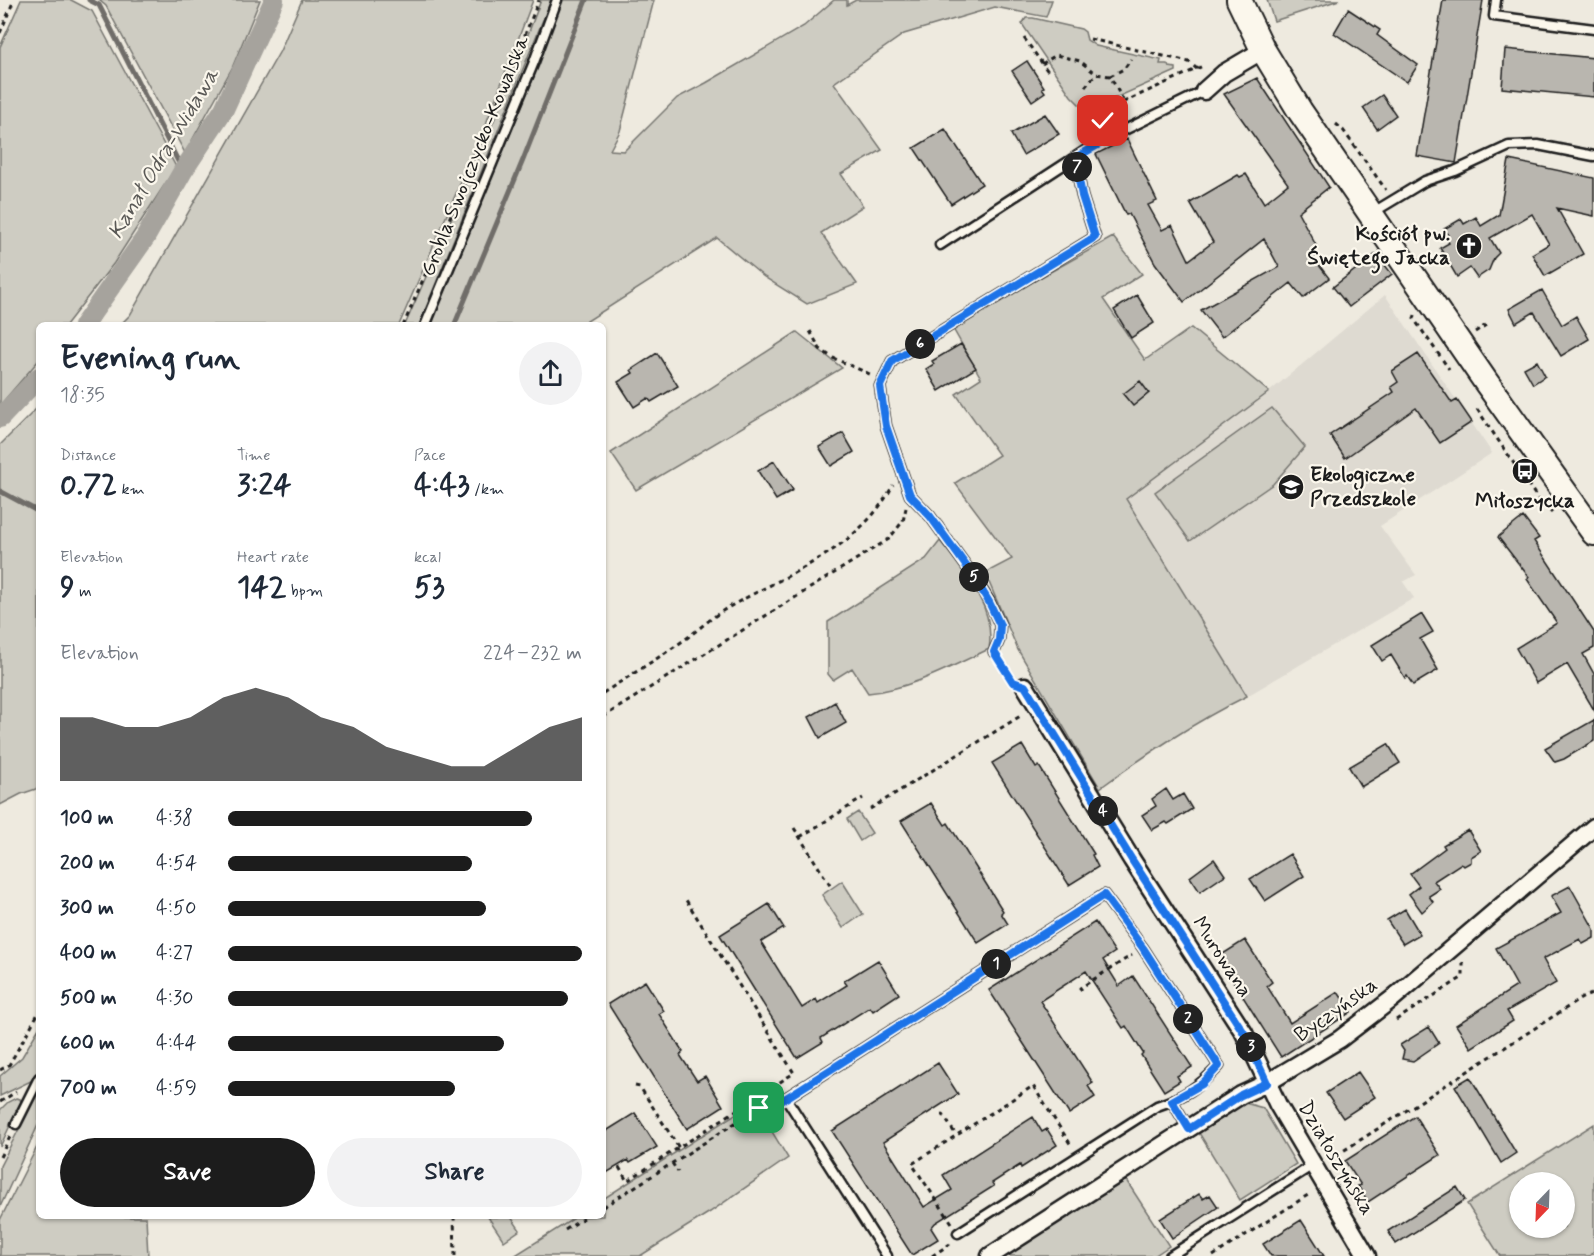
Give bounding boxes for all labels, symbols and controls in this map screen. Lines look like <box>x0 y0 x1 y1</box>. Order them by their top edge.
street label: Grobla Swojczycko-Kowalska <box>414 31 536 280</box>
water label: Kanał Odra-Widawa <box>102 63 226 244</box>
pin <box>1077 95 1128 146</box>
icon: check <box>1086 104 1119 137</box>
pin: 7 <box>1062 152 1092 182</box>
text: 7 <box>1072 156 1082 177</box>
place label: Kościół pw. Świętego Jacka <box>1307 220 1450 274</box>
church icon: Kościół pw. Świętego Jacka <box>1454 231 1484 261</box>
pin: 6 <box>905 329 935 359</box>
text: 6 <box>916 333 924 354</box>
text: Evening run <box>60 337 240 381</box>
button: share <box>519 342 582 405</box>
text: 18:35 <box>60 382 105 409</box>
text: Distance <box>60 445 116 466</box>
text: Time <box>237 445 271 466</box>
text: Pace <box>414 445 446 466</box>
bus stop icon: Miłoszycka <box>1510 456 1540 486</box>
place label: Ekologiczne Przedszkole <box>1310 461 1416 513</box>
text: 0.72 <box>60 466 117 505</box>
text: 3:24 <box>237 466 291 505</box>
text: 4:43 <box>414 466 470 505</box>
school or university icon: Ekologiczne Przedszkole <box>1276 472 1306 502</box>
text: km <box>117 479 145 500</box>
text: /km <box>470 479 504 500</box>
place label: Miłoszycka <box>1475 487 1575 515</box>
text: Elevation <box>60 547 123 568</box>
text: Heart rate <box>237 547 309 568</box>
text: kcal <box>414 547 441 568</box>
pin: 5 <box>959 562 989 592</box>
text: 5 <box>969 566 979 587</box>
text: 9 <box>60 568 75 607</box>
text: 142 <box>237 568 287 607</box>
text: 53 <box>414 568 445 607</box>
text: m <box>75 581 92 602</box>
text: bpm <box>287 581 323 602</box>
text: Elevation <box>60 640 139 667</box>
text: 224–232 m <box>483 640 582 667</box>
pin: 4 <box>1088 796 1118 826</box>
text: 4 <box>1098 800 1108 821</box>
text: 100 m <box>60 805 114 832</box>
text: 4:38 <box>156 805 193 832</box>
text: 200 m <box>60 850 115 877</box>
text: 4:54 <box>156 850 197 877</box>
text: 300 m <box>60 895 114 922</box>
text: 4:50 <box>156 895 196 922</box>
street label: Murowana <box>1185 911 1259 1003</box>
text: 400 m <box>60 940 116 967</box>
text: 4:27 <box>156 940 193 967</box>
pin: 1 <box>981 949 1011 979</box>
text: 1 <box>992 953 1000 974</box>
street label: Byczyńska <box>1289 971 1383 1049</box>
text: 500 m <box>60 985 117 1012</box>
text: 4:30 <box>156 985 193 1012</box>
pin: 2 <box>1173 1004 1203 1034</box>
text: 2 <box>1184 1008 1192 1029</box>
text: 600 m <box>60 1030 115 1057</box>
text: 4:44 <box>156 1030 197 1057</box>
pin: 3 <box>1236 1032 1266 1062</box>
text: 3 <box>1247 1036 1255 1057</box>
text: 700 m <box>60 1075 117 1102</box>
text: 4:59 <box>156 1075 197 1102</box>
pin <box>733 1082 784 1133</box>
icon: arrive <box>742 1091 775 1124</box>
street label: Działoszyńska <box>1291 1096 1381 1220</box>
button: Save <box>60 1138 315 1207</box>
button: Share <box>327 1138 582 1207</box>
north arrow <box>1509 1172 1575 1238</box>
map controls <box>1509 1172 1575 1238</box>

